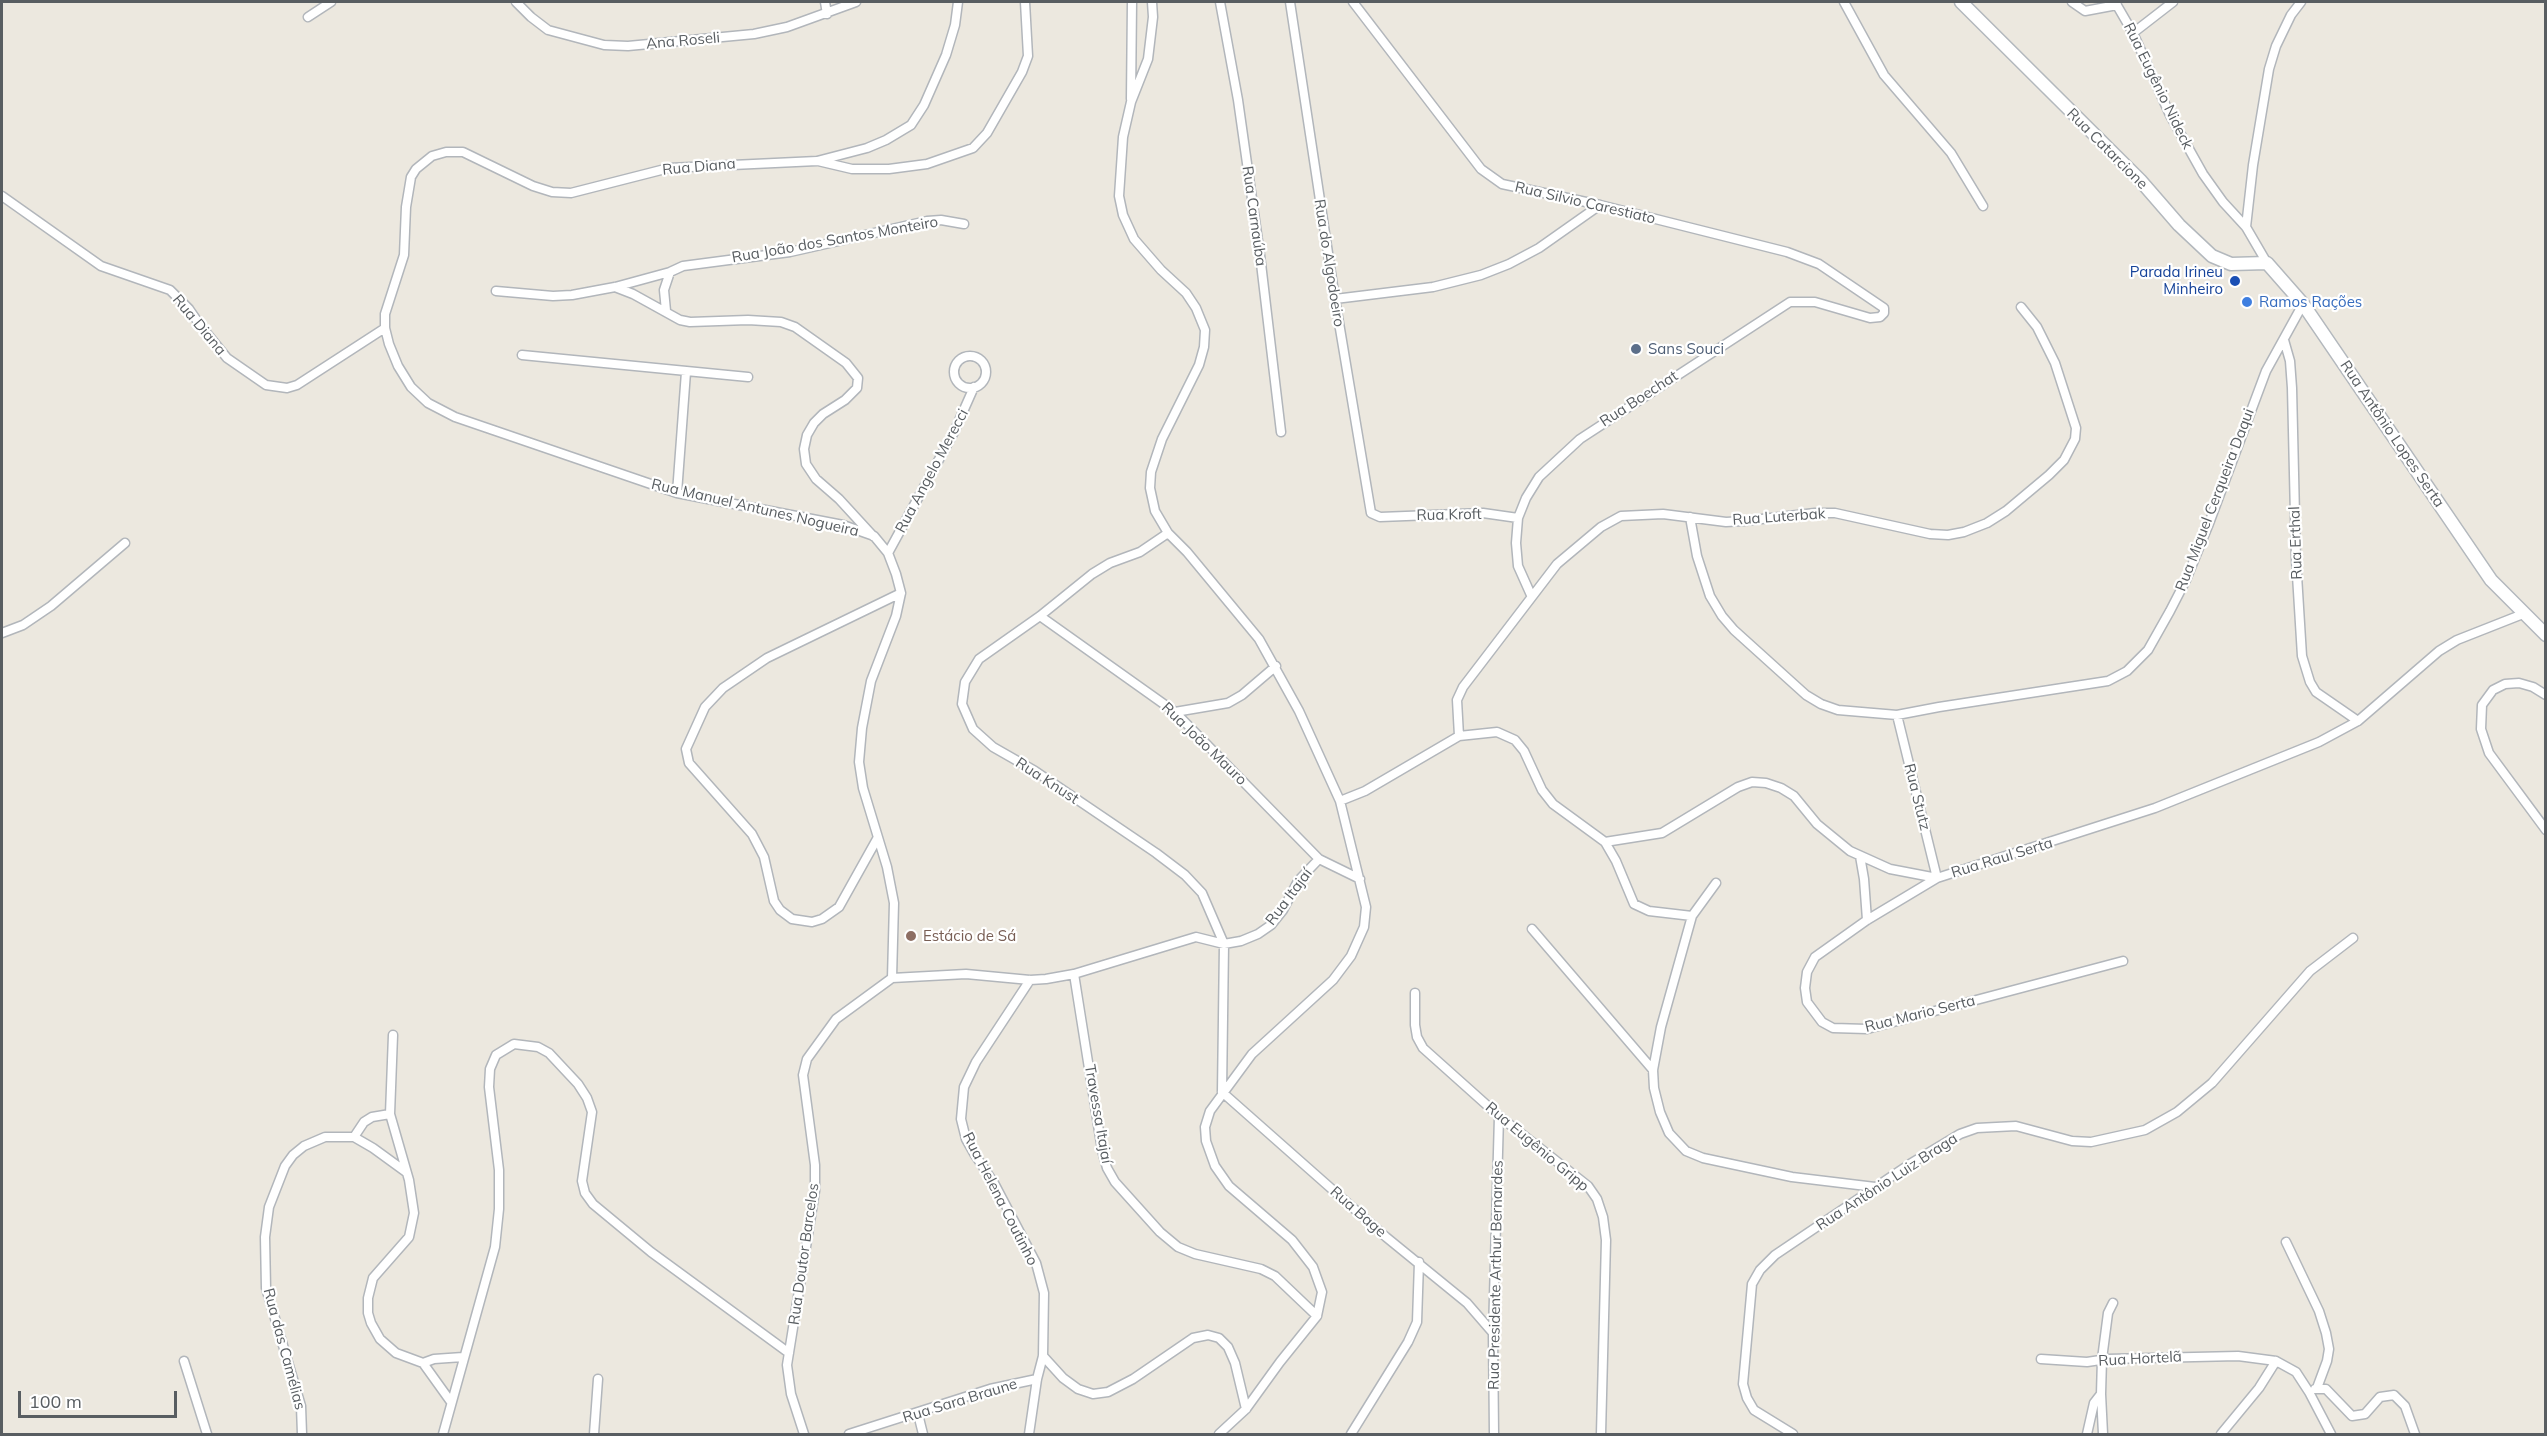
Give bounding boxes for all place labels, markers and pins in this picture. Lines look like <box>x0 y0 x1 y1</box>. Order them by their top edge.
place label: Parada Irineu Minheiro <box>2130 263 2223 298</box>
marker: Parada Irineu Minheiro <box>2228 274 2242 288</box>
place label: Ramos Rações <box>2259 293 2362 311</box>
marker: Ramos Rações <box>2240 295 2254 309</box>
place label: Sans Souci <box>1648 340 1724 358</box>
marker: Sans Souci <box>1629 342 1643 356</box>
place label: Estácio de Sá <box>923 927 1016 945</box>
marker: Estácio de Sá <box>904 929 918 943</box>

